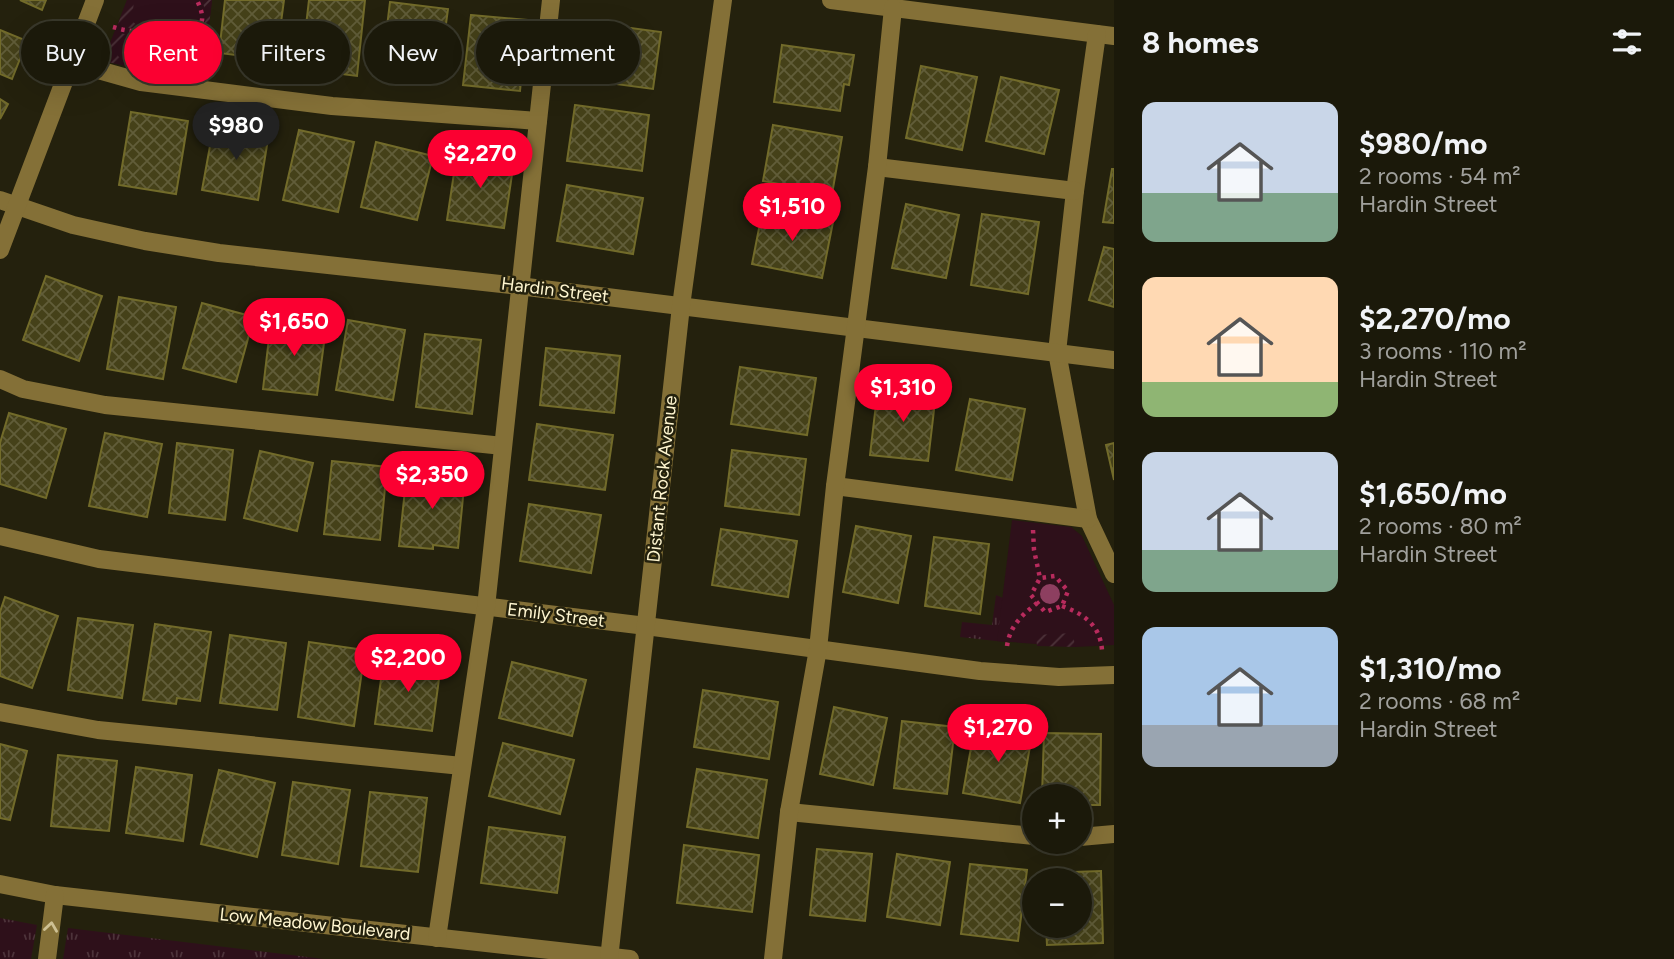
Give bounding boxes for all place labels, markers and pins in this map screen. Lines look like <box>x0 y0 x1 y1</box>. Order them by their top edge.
pin: $980 <box>195 102 277 162</box>
pin: $2,270 <box>423 130 537 190</box>
pin: $1,510 <box>735 184 849 243</box>
pin: $1,650 <box>237 298 351 358</box>
pin: $1,310 <box>846 364 960 424</box>
pin: $2,350 <box>375 452 489 511</box>
pin: $2,200 <box>351 634 465 694</box>
pin: $1,270 <box>941 704 1055 764</box>

